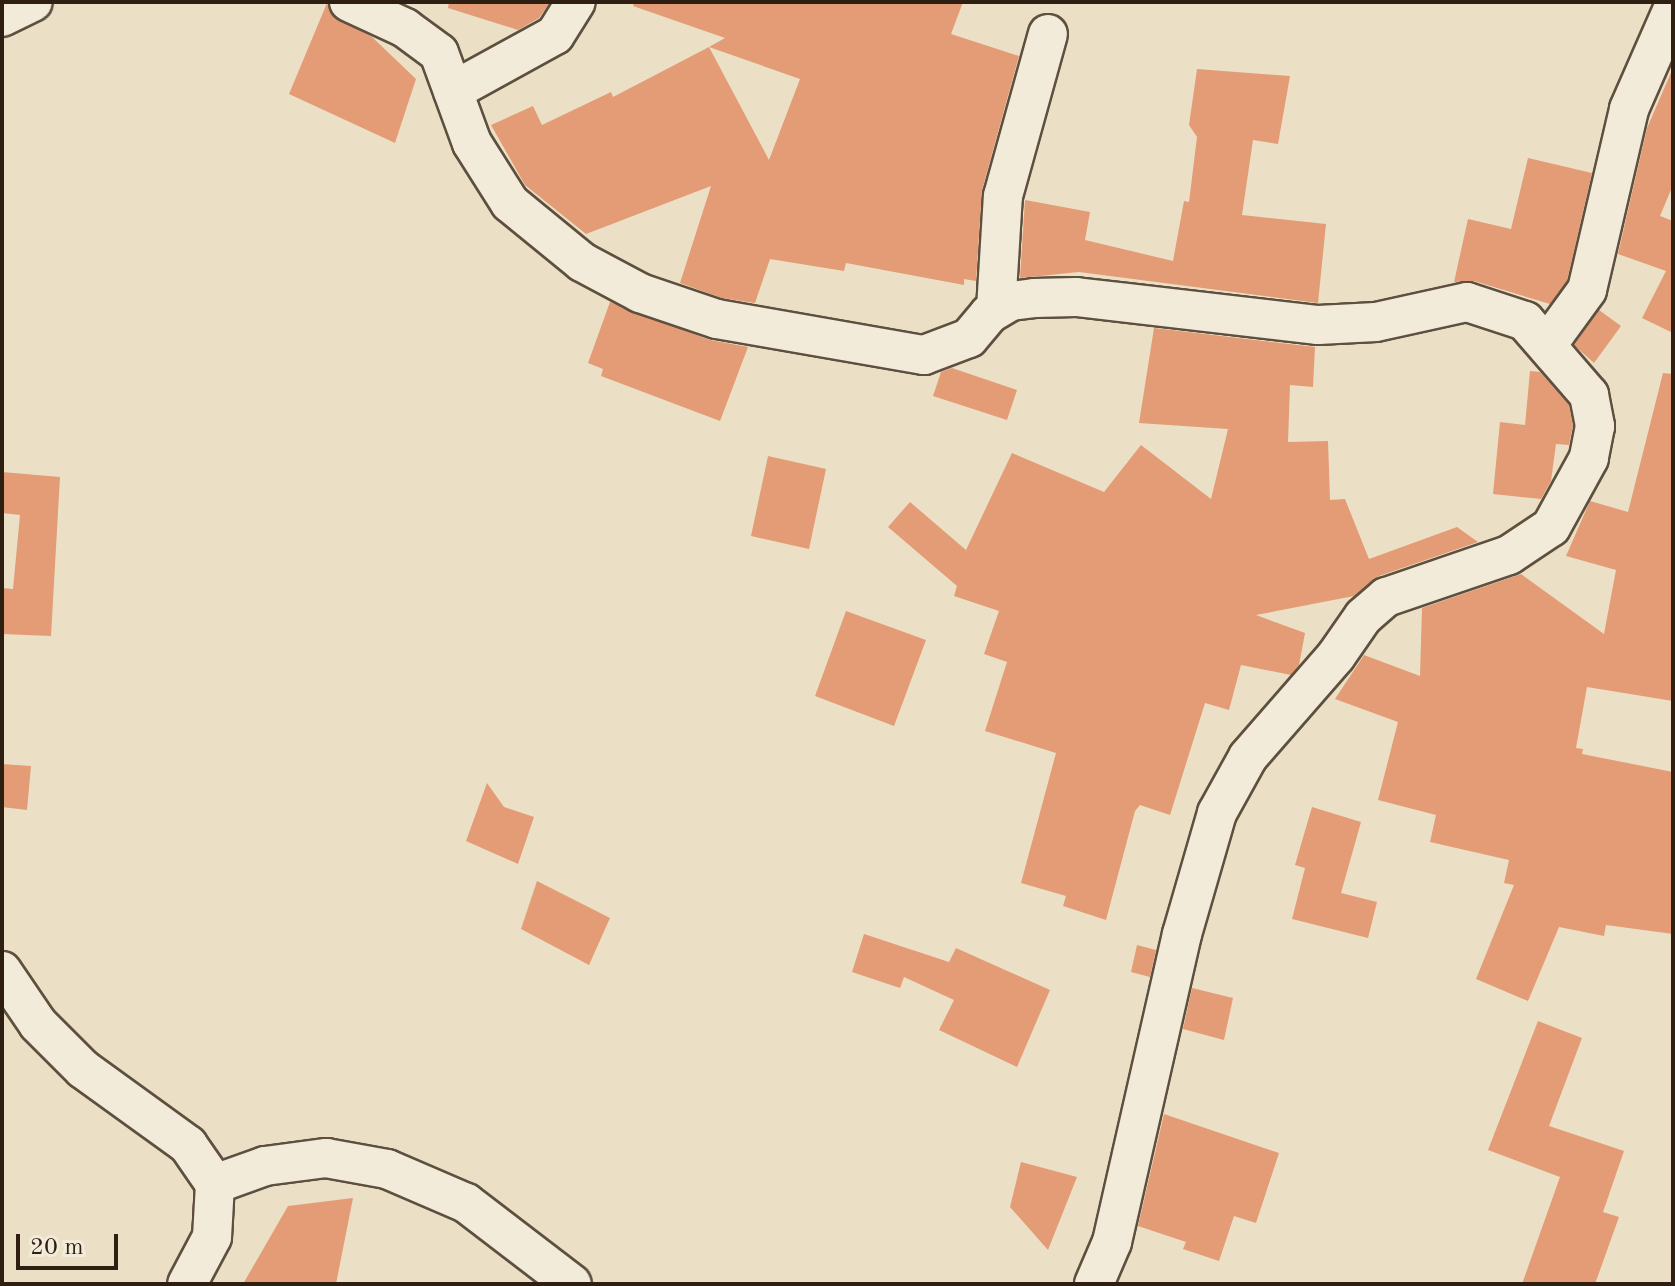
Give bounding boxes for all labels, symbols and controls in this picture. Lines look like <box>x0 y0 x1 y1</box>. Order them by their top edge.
scale bar <box>20 1218 122 1268</box>
text: 20 m <box>30 1236 84 1260</box>

